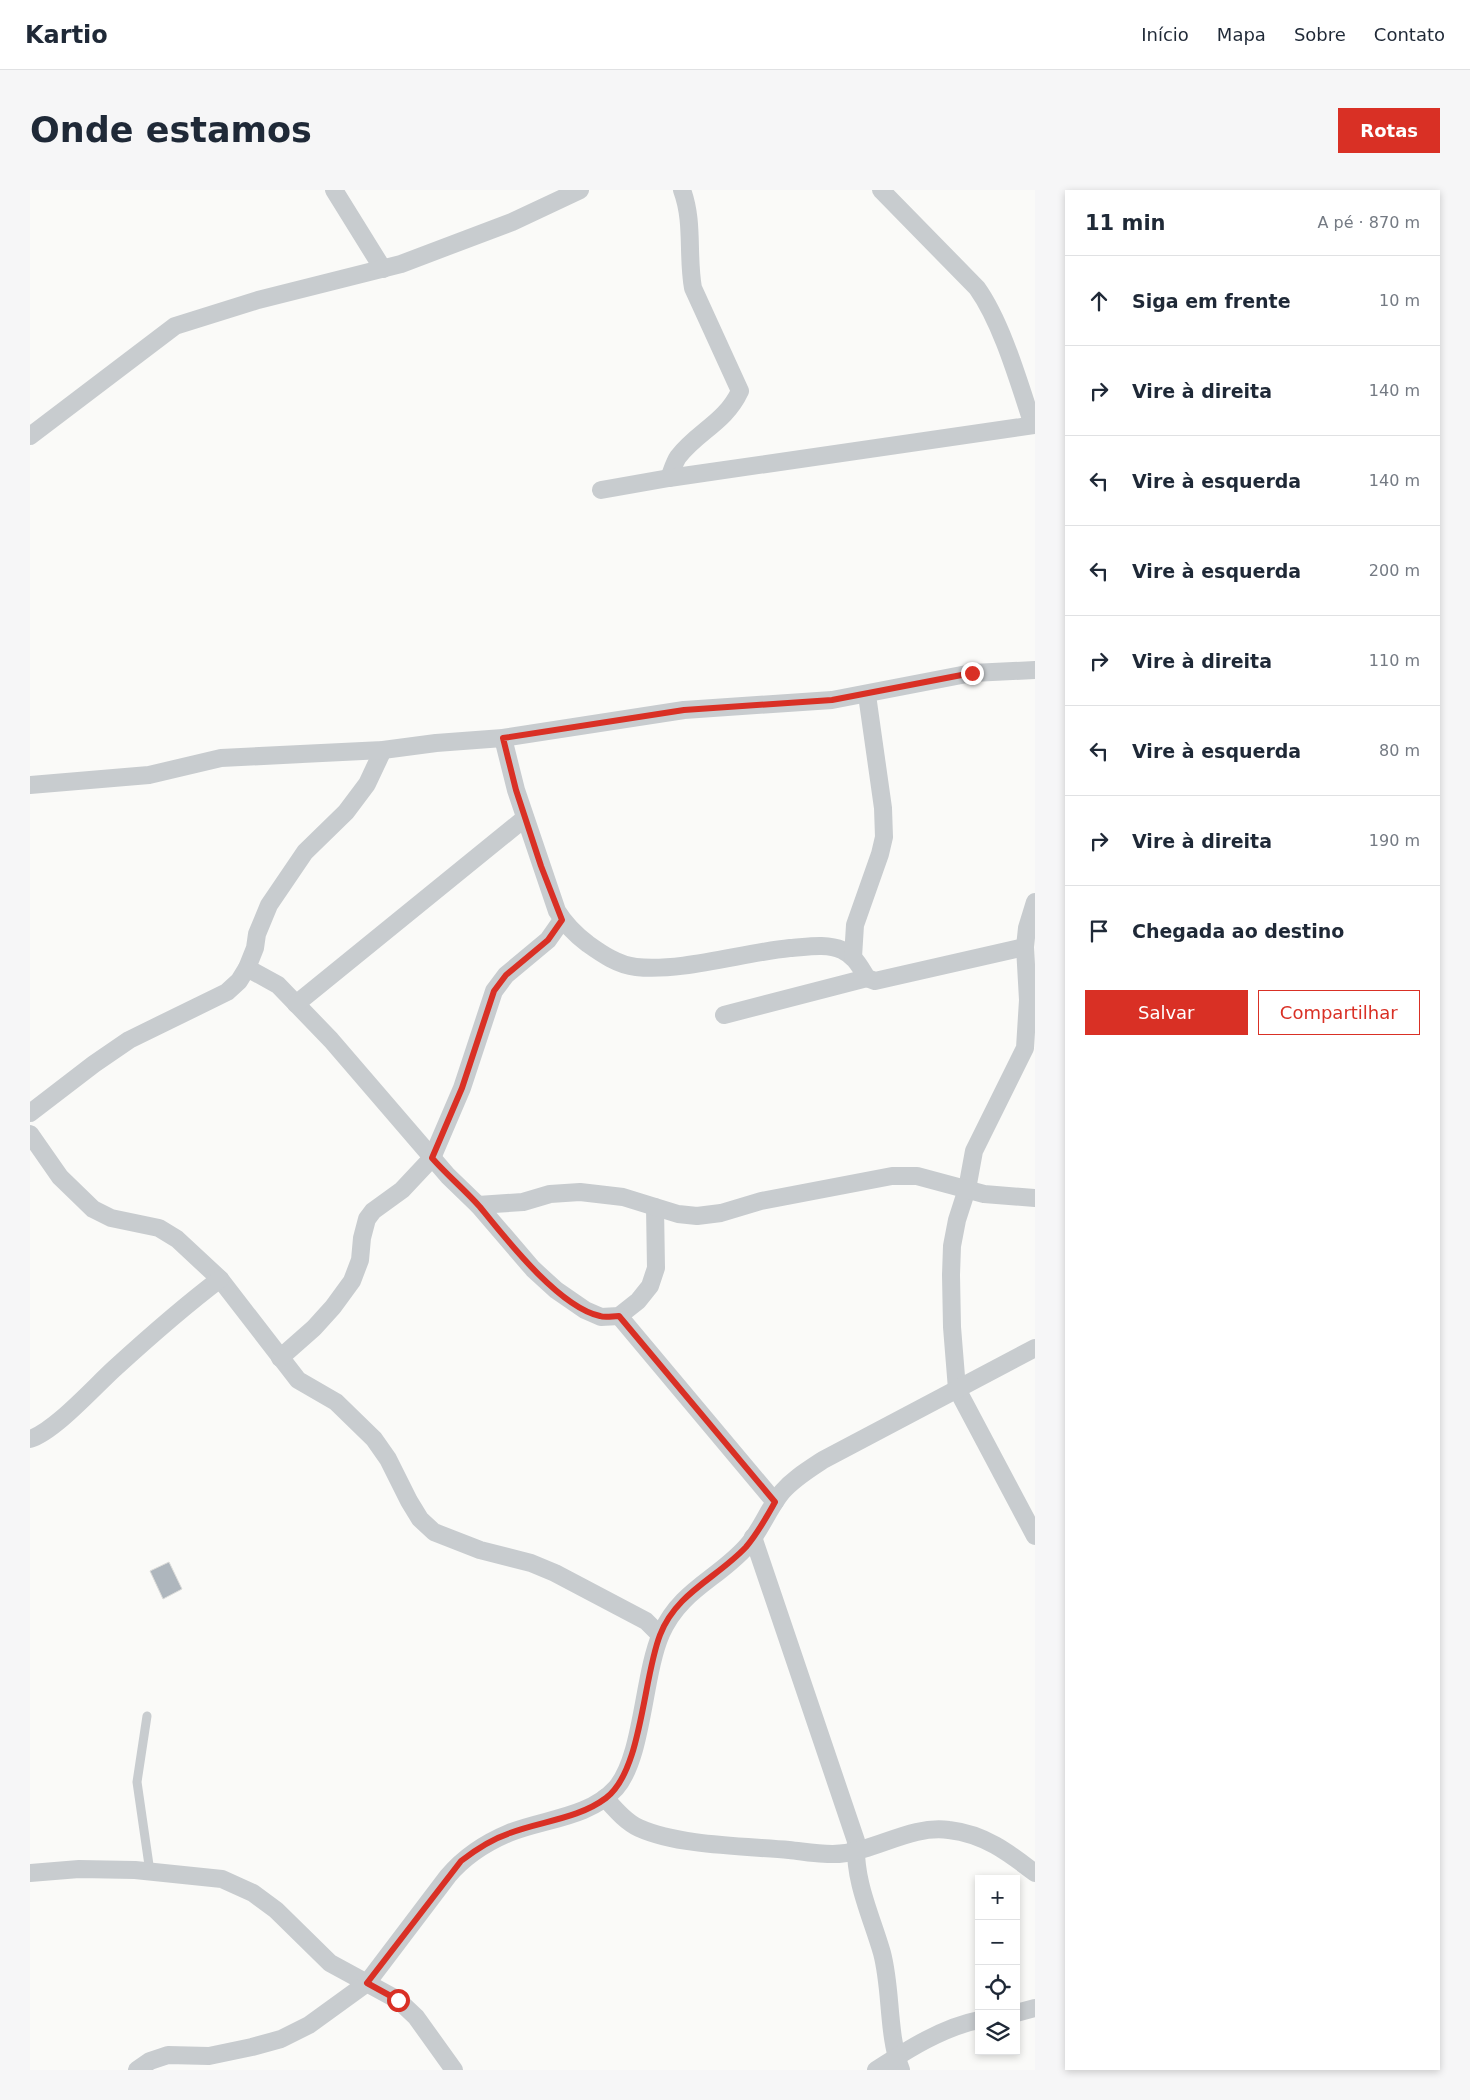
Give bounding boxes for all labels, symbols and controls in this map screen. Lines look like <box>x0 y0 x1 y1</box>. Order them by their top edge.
text: Kartio <box>25 21 108 49</box>
text: Início <box>1141 24 1189 45</box>
text: Mapa <box>1217 24 1266 45</box>
text: Sobre <box>1294 24 1346 45</box>
text: Contato <box>1374 24 1445 45</box>
button: Rotas <box>1338 108 1440 153</box>
text: Onde estamos <box>30 110 312 150</box>
text: 11 min <box>1085 211 1166 235</box>
text: A pé · 870 m <box>1318 213 1420 232</box>
icon: ahead <box>1085 287 1113 315</box>
text: Siga em frente <box>1132 290 1291 312</box>
text: 10 m <box>1379 291 1420 310</box>
icon: right <box>1085 377 1113 405</box>
text: Vire à direita <box>1132 380 1272 402</box>
text: 140 m <box>1369 381 1420 400</box>
icon: left <box>1085 467 1113 495</box>
text: Vire à esquerda <box>1132 470 1301 492</box>
text: 140 m <box>1369 471 1420 490</box>
icon: left <box>1085 557 1113 585</box>
text: Vire à esquerda <box>1132 560 1301 582</box>
text: 200 m <box>1369 561 1420 580</box>
icon: right <box>1085 647 1113 675</box>
text: Vire à direita <box>1132 650 1272 672</box>
text: 110 m <box>1369 651 1420 670</box>
route end <box>961 662 984 685</box>
icon: left <box>1085 737 1113 765</box>
text: Vire à esquerda <box>1132 740 1301 762</box>
text: 80 m <box>1379 741 1420 760</box>
icon: right <box>1085 827 1113 855</box>
text: Vire à direita <box>1132 830 1272 852</box>
text: 190 m <box>1369 831 1420 850</box>
icon: arrive <box>1085 917 1113 945</box>
text: Chegada ao destino <box>1132 920 1344 942</box>
button: Salvar <box>1085 990 1248 1035</box>
button: Compartilhar <box>1258 990 1420 1035</box>
map controls <box>975 1875 1020 2055</box>
button: + <box>975 1875 1020 1920</box>
button: − <box>975 1920 1020 1965</box>
button: locate <box>975 1965 1020 2010</box>
route start <box>387 1989 410 2012</box>
button: layers <box>975 2010 1020 2055</box>

